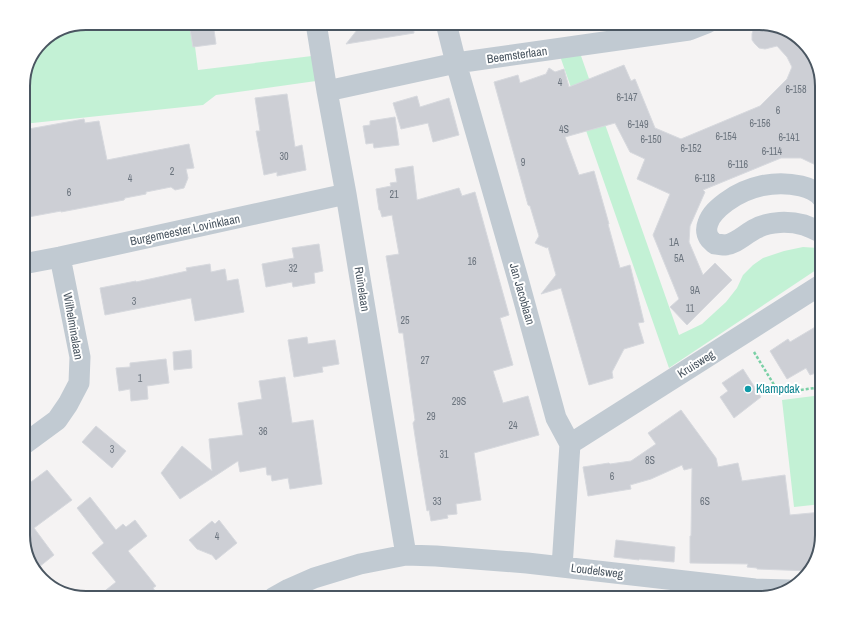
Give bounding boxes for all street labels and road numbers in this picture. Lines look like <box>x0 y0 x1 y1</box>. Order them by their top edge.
street label: Beemsterlaan <box>486 43 548 67</box>
street label: Burgemeester Lovinklaan <box>128 211 242 249</box>
street label: Jan Jacoblaan <box>506 261 538 327</box>
street label: Ruïnelaan <box>351 266 373 312</box>
street label: Wilhelminalaan <box>59 291 87 361</box>
street label: Kruisweg <box>674 346 718 382</box>
street label: Loudelsweg <box>570 560 625 582</box>

